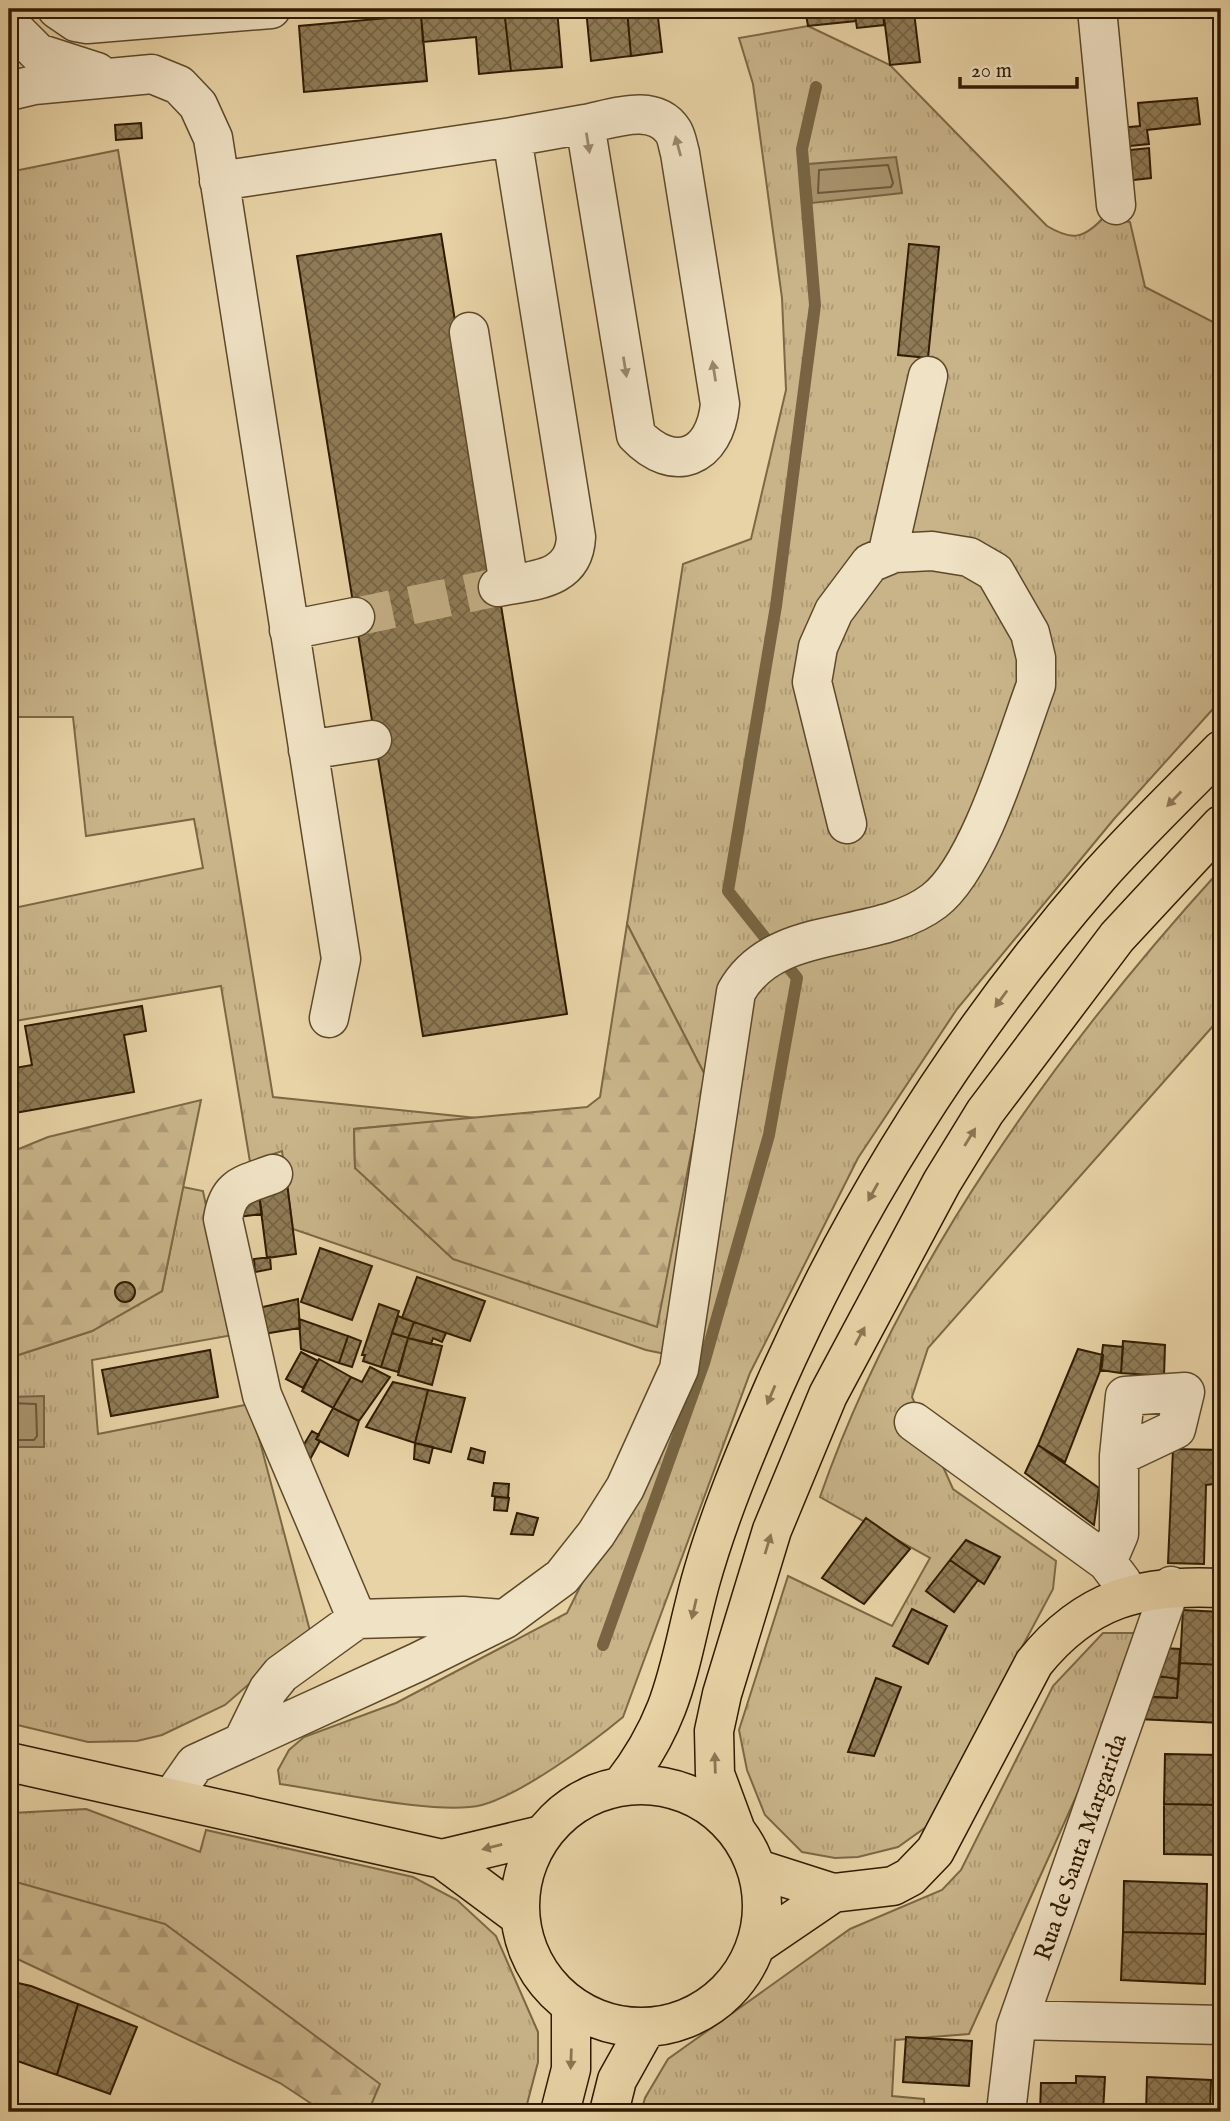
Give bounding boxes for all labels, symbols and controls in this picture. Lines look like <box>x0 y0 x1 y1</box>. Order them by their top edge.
scale bar <box>960 46 1078 90</box>
text: 20 m <box>971 58 1012 85</box>
one-way arrow <box>583 132 594 154</box>
one-way arrow <box>672 136 682 157</box>
one-way arrow <box>620 356 631 378</box>
one-way arrow <box>709 360 720 382</box>
one-way arrow <box>1166 790 1182 807</box>
one-way arrow <box>994 990 1008 1009</box>
one-way arrow <box>963 1127 976 1146</box>
one-way arrow <box>867 1183 879 1202</box>
one-way arrow <box>853 1325 865 1345</box>
one-way arrow <box>765 1385 776 1406</box>
one-way arrow <box>763 1533 774 1554</box>
one-way arrow <box>689 1598 700 1620</box>
street label: Rua de Santa Margarida <box>1028 1729 1135 1965</box>
one-way arrow <box>710 1752 721 1774</box>
one-way arrow <box>481 1842 503 1853</box>
one-way arrow <box>565 2049 576 2071</box>

